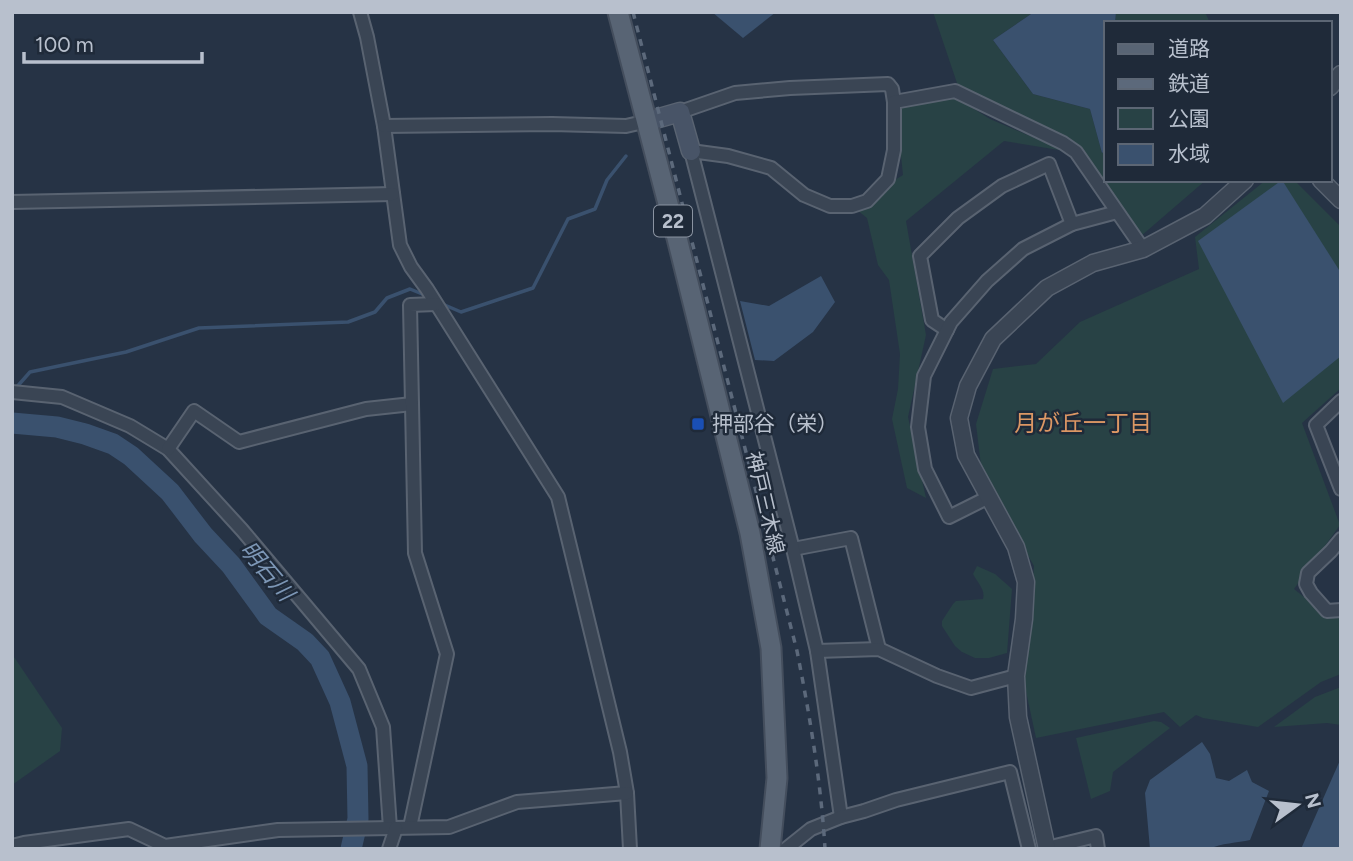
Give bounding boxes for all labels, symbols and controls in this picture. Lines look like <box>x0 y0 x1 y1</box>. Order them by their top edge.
scale bar <box>24 21 203 65</box>
legend <box>1104 21 1332 182</box>
text: 100 m <box>35 32 94 57</box>
text: 道路 <box>1168 36 1210 61</box>
text: 鉄道 <box>1168 71 1210 96</box>
text: 公園 <box>1168 106 1210 131</box>
text: 水域 <box>1168 141 1210 166</box>
road number: 22 <box>654 206 692 236</box>
district label: 月が丘一丁目 <box>1014 409 1152 437</box>
place label: 押部谷（栄） <box>712 411 838 436</box>
marker: 押部谷（栄） <box>690 416 706 432</box>
street label: 神戸三木線 <box>741 449 789 557</box>
water label: 明石川 <box>234 536 302 609</box>
north arrow <box>1262 770 1332 840</box>
text: N <box>1300 791 1326 811</box>

